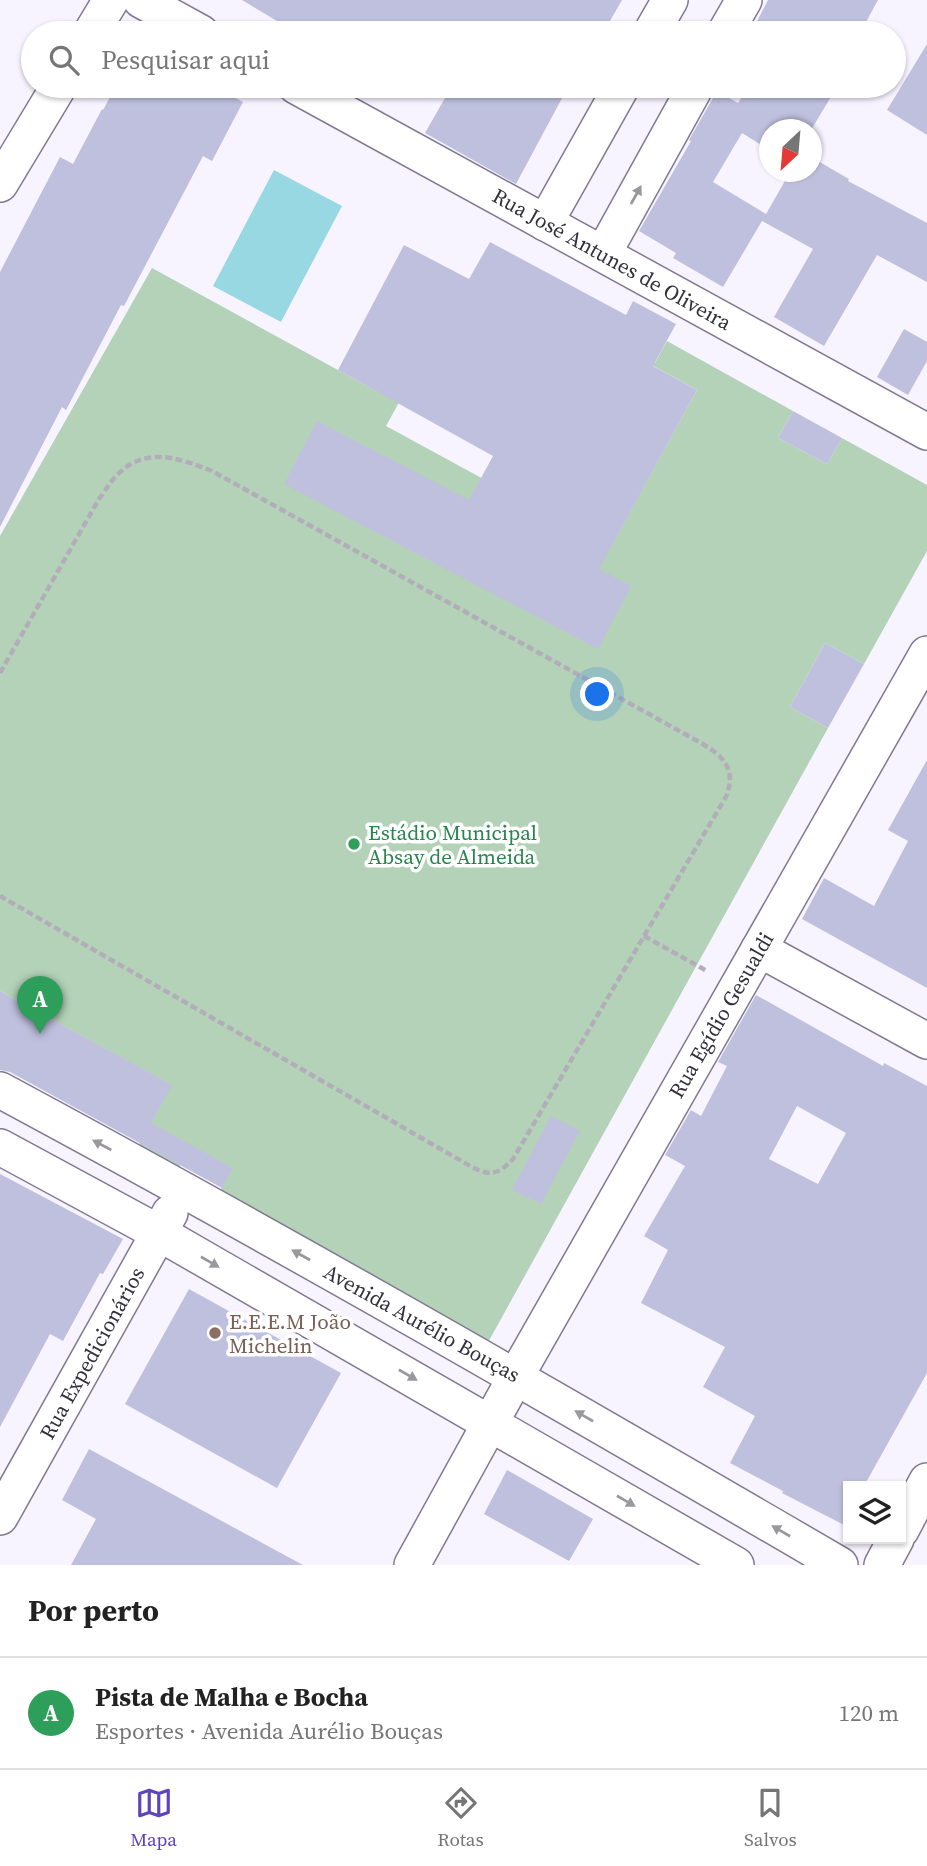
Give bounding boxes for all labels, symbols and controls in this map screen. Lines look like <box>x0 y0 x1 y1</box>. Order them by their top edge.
search box <box>21 21 906 98</box>
icon: search <box>45 41 83 79</box>
text: Pesquisar aqui <box>101 42 270 78</box>
north arrow <box>759 119 822 182</box>
street label: Rua José Antunes de Oliveira <box>487 181 737 337</box>
one-way arrow <box>630 185 642 204</box>
your location <box>580 677 614 711</box>
place label: Estádio Municipal Absay de Almeida <box>368 818 537 871</box>
marker: Estádio Municipal Absay de Almeida <box>346 836 362 852</box>
street label: Rua Egídio Gesualdi <box>662 927 780 1103</box>
pin: A <box>17 976 63 1034</box>
one-way arrow <box>93 1139 112 1151</box>
one-way arrow <box>292 1249 311 1261</box>
one-way arrow <box>201 1256 220 1268</box>
street label: Avenida Aurélio Bouças <box>319 1257 525 1389</box>
street label: Rua Expedicionários <box>33 1262 151 1444</box>
place label: E.E.E.M João Michelin <box>229 1307 351 1360</box>
marker: E.E.E.M João Michelin <box>207 1325 223 1341</box>
one-way arrow <box>398 1369 417 1381</box>
one-way arrow <box>575 1410 594 1422</box>
map controls <box>843 1481 906 1544</box>
button: layers <box>843 1481 906 1544</box>
one-way arrow <box>616 1495 636 1507</box>
one-way arrow <box>771 1524 790 1537</box>
text: Por perto <box>28 1590 159 1631</box>
text: Pista de Malha e Bocha <box>95 1679 368 1715</box>
text: A <box>43 1697 59 1729</box>
text: 120 m <box>838 1697 899 1729</box>
text: Esportes · Avenida Aurélio Bouças <box>95 1715 443 1747</box>
tab: Mapa <box>130 1784 177 1852</box>
tab: Rotas <box>437 1784 484 1852</box>
tab: Salvos <box>744 1784 797 1852</box>

